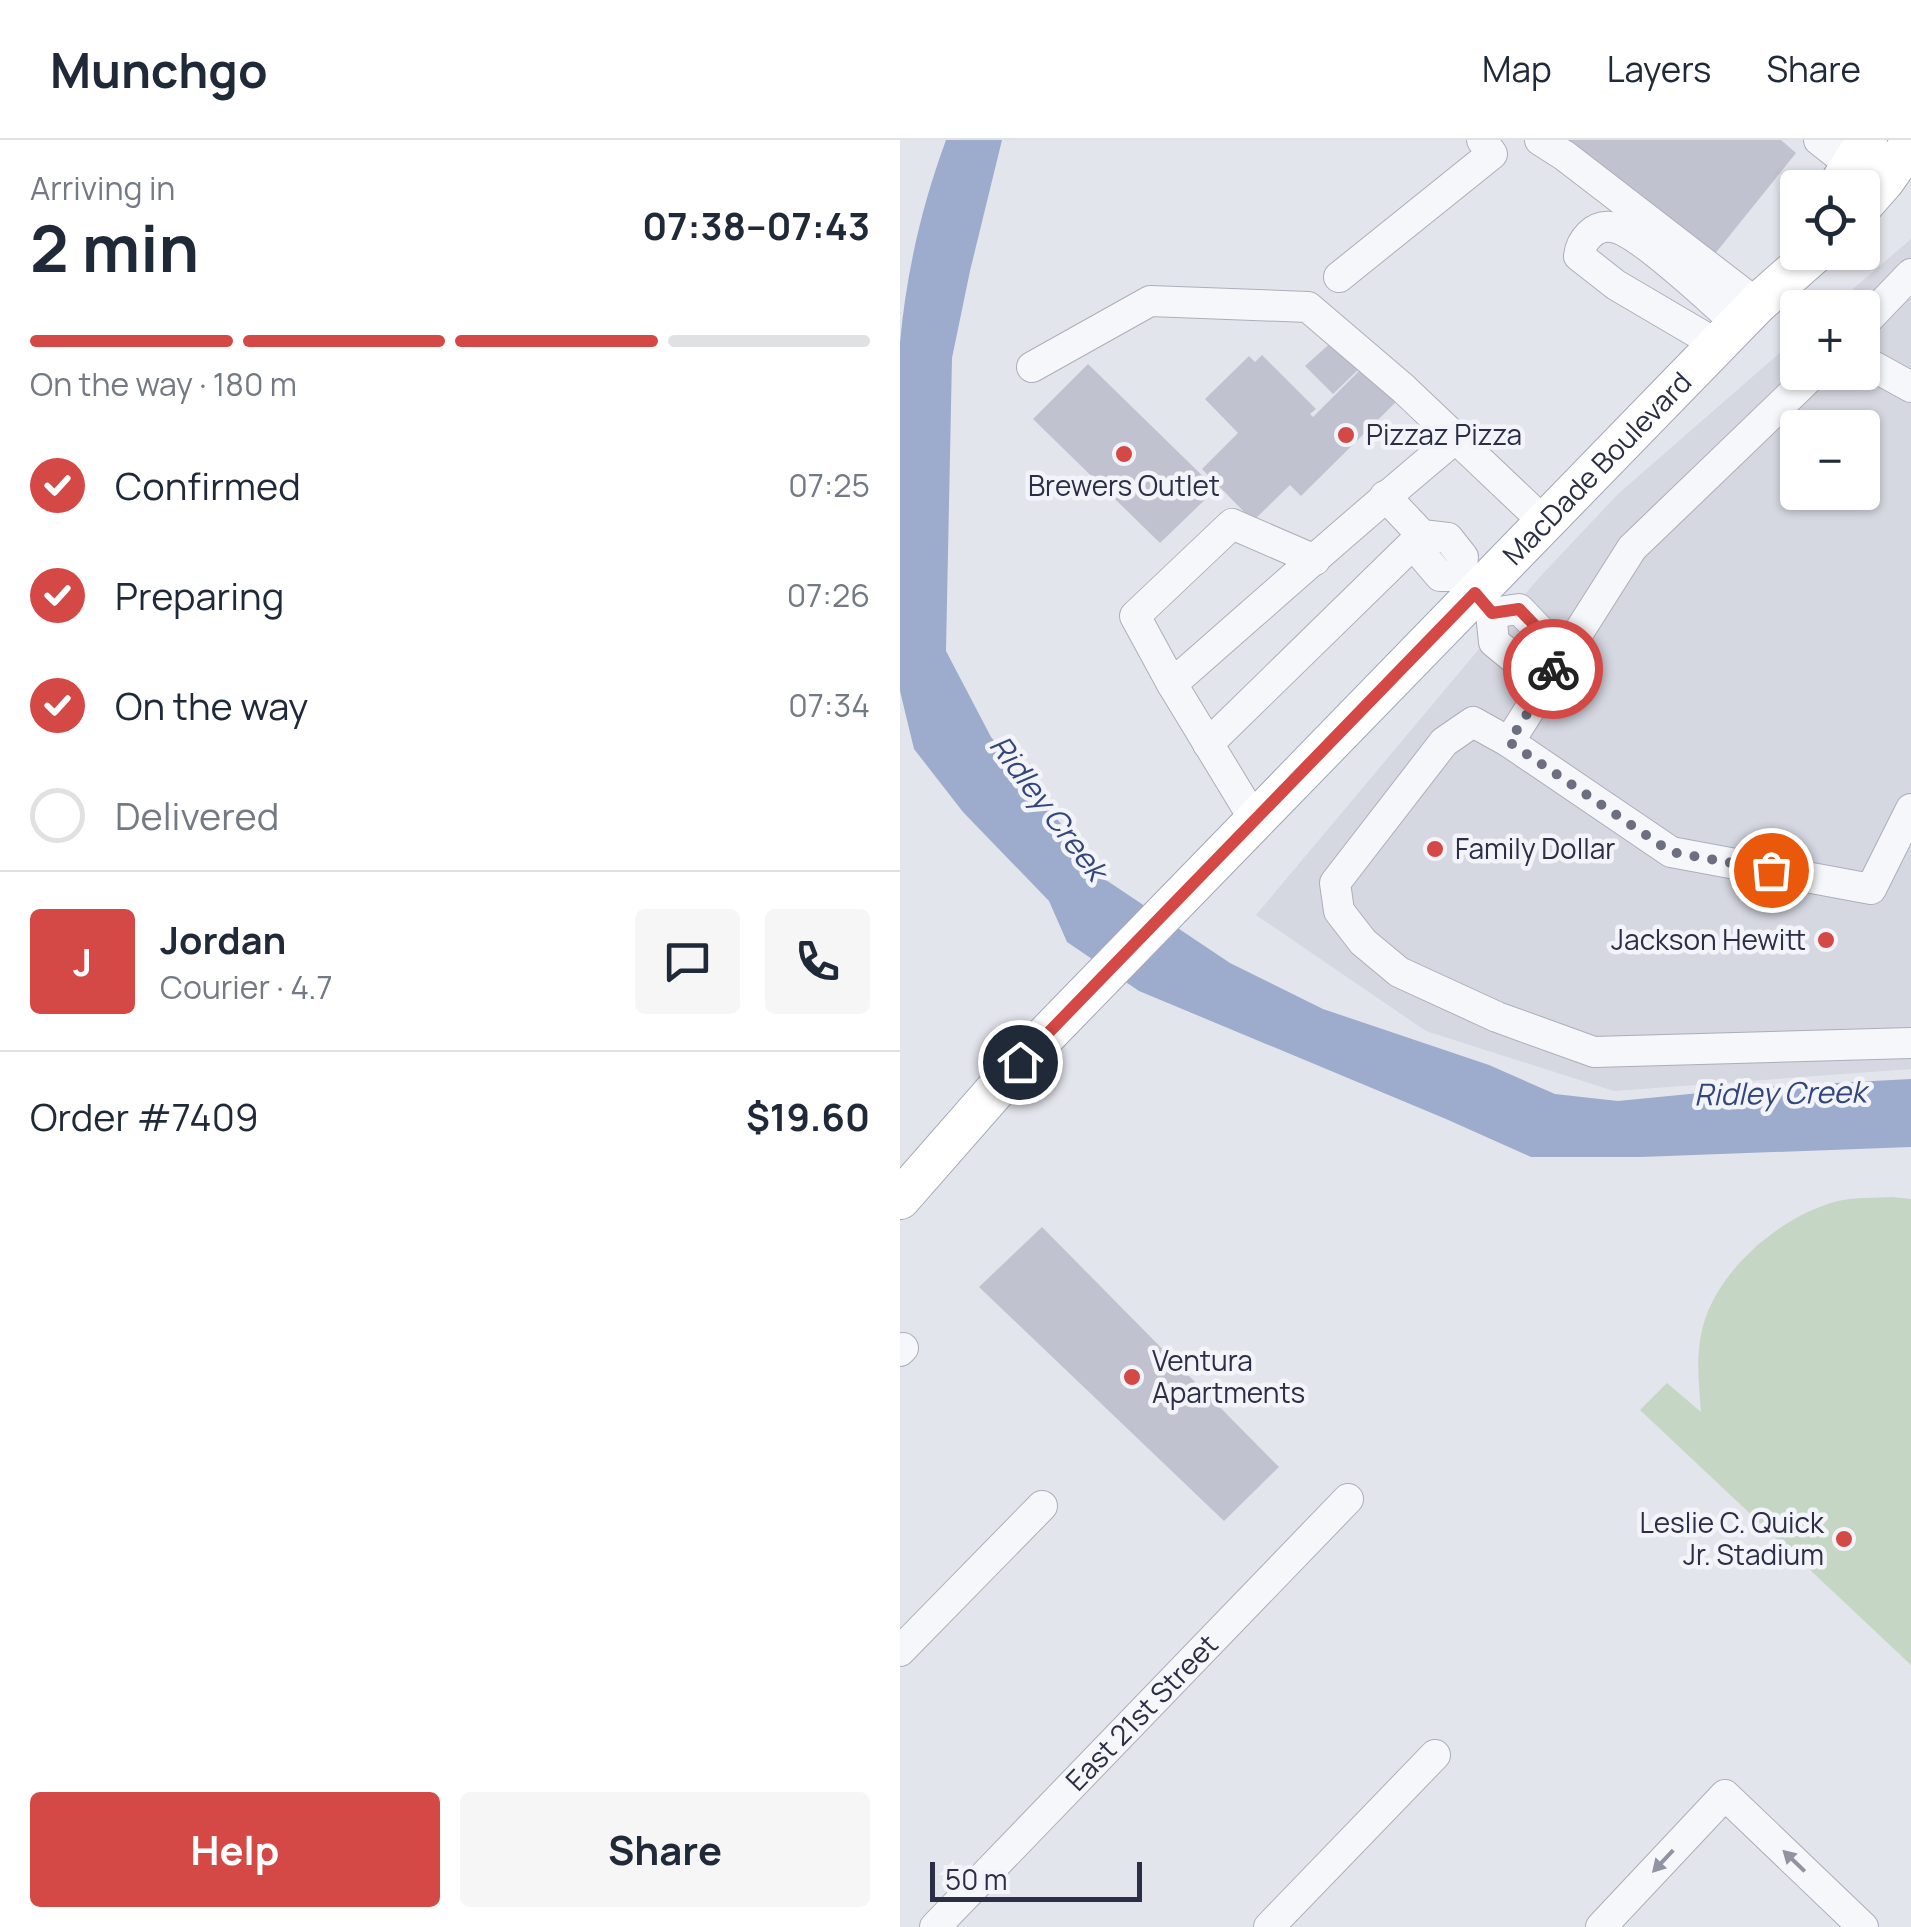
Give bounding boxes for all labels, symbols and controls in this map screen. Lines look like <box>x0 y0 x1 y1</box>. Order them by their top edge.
text: Munchgo <box>50 37 268 102</box>
text: Map <box>1482 45 1552 93</box>
text: Layers <box>1607 45 1711 93</box>
text: Share <box>1766 45 1861 93</box>
text: Arriving in <box>30 166 175 210</box>
map controls <box>1780 170 1880 510</box>
button: locate <box>1780 170 1880 270</box>
text: 07:38–07:43 <box>642 199 870 251</box>
text: 2 min <box>30 203 199 292</box>
button: + <box>1780 290 1880 390</box>
text: On the way · 180 m <box>30 362 297 406</box>
street label: MacDade Boulevard <box>1494 363 1699 573</box>
button: − <box>1780 410 1880 510</box>
place label: Pizzaz Pizza <box>1366 415 1522 453</box>
marker: Pizzaz Pizza <box>1335 424 1357 446</box>
marker: Brewers Outlet <box>1113 443 1135 465</box>
icon: check <box>30 458 85 513</box>
text: Confirmed <box>115 459 301 511</box>
text: 07:25 <box>788 463 870 507</box>
place label: Brewers Outlet <box>1028 466 1220 504</box>
icon: check <box>30 568 85 623</box>
text: Preparing <box>115 569 284 621</box>
text: 07:26 <box>787 573 870 617</box>
courier <box>1503 619 1603 719</box>
icon: bike <box>1526 642 1581 697</box>
icon: check <box>30 678 85 733</box>
text: On the way <box>115 679 308 731</box>
text: 07:34 <box>788 683 870 727</box>
water label: Ridley Creek <box>981 726 1120 891</box>
text: Delivered <box>115 789 279 841</box>
pin <box>1729 828 1814 913</box>
place label: Family Dollar <box>1455 829 1615 867</box>
marker: Family Dollar <box>1424 838 1446 860</box>
icon: bag <box>1744 843 1799 898</box>
button: chat <box>635 909 740 1014</box>
button: phone <box>765 909 870 1014</box>
text: Jordan <box>160 913 286 965</box>
place label: Jackson Hewitt <box>1611 920 1806 958</box>
marker: Jackson Hewitt <box>1815 929 1837 951</box>
text: J <box>73 935 92 987</box>
text: Courier · 4.7 <box>160 965 333 1009</box>
pin <box>978 1020 1063 1105</box>
icon: home <box>993 1035 1048 1090</box>
water label: Ridley Creek <box>1694 1070 1870 1114</box>
text: Order #7409 <box>30 1090 259 1142</box>
text: $19.60 <box>746 1090 870 1142</box>
place label: Ventura Apartments <box>1152 1341 1305 1411</box>
marker: Ventura Apartments <box>1121 1366 1143 1388</box>
place label: Leslie C. Quick Jr. Stadium <box>1639 1503 1825 1573</box>
marker: Leslie C. Quick Jr. Stadium <box>1833 1528 1855 1550</box>
street label: East 21st Street <box>1057 1625 1226 1798</box>
button: Help <box>30 1792 440 1907</box>
button: Share <box>460 1792 870 1907</box>
one-way arrow <box>1652 1849 1675 1873</box>
one-way arrow <box>1782 1850 1806 1873</box>
scale bar <box>930 1857 1142 1902</box>
text: 50 m <box>945 1860 1008 1898</box>

